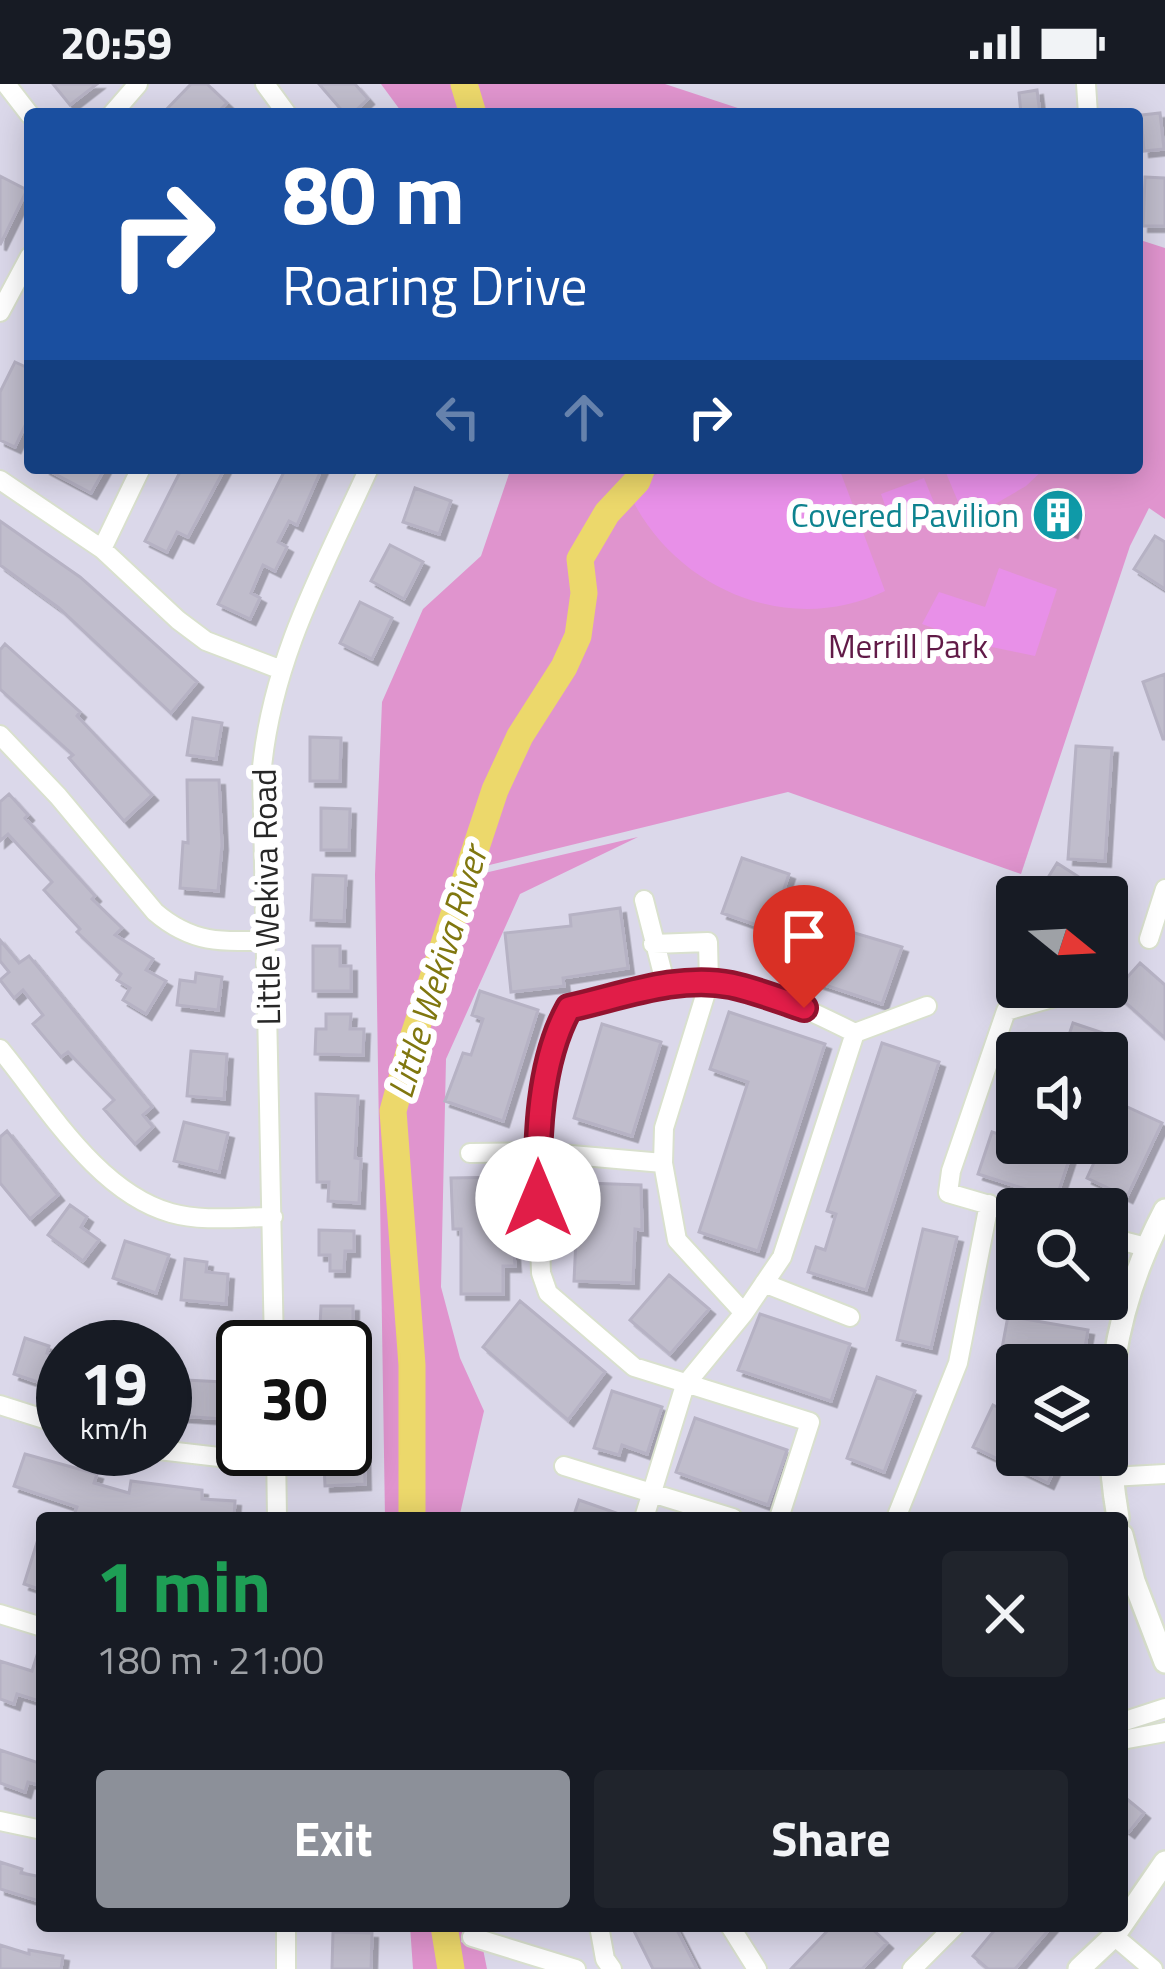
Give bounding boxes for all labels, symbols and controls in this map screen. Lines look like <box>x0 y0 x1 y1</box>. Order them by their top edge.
text: 20:59 <box>60 8 172 76</box>
text: 80 m <box>282 129 465 257</box>
icon: right <box>84 156 240 312</box>
text: Roaring Drive <box>282 244 588 326</box>
icon: left <box>425 384 491 450</box>
icon: ahead <box>551 384 617 450</box>
icon: right <box>677 384 743 450</box>
building icon: Covered Pavilion <box>1030 487 1086 543</box>
place label: Covered Pavilion <box>791 490 1019 540</box>
park label: Merrill Park <box>828 621 988 671</box>
street label: Little Wekiva Road <box>239 768 293 1026</box>
water label: Little Wekiva River <box>372 835 502 1105</box>
north arrow <box>996 876 1128 1008</box>
map controls <box>996 876 1128 1476</box>
pin <box>753 885 855 1008</box>
icon: arrive <box>771 903 837 969</box>
button: sound <box>996 1032 1128 1164</box>
position arrow <box>475 1136 601 1262</box>
button: search <box>996 1188 1128 1320</box>
speed limit sign: 30 <box>216 1320 372 1476</box>
text: 19 <box>80 1337 148 1428</box>
button: layers <box>996 1344 1128 1476</box>
text: km/h <box>80 1405 148 1451</box>
text: 1 min <box>96 1530 271 1640</box>
button: close <box>942 1551 1068 1677</box>
text: 180 m · 21:00 <box>96 1630 324 1689</box>
button: Exit <box>96 1770 570 1908</box>
button: Share <box>594 1770 1068 1908</box>

